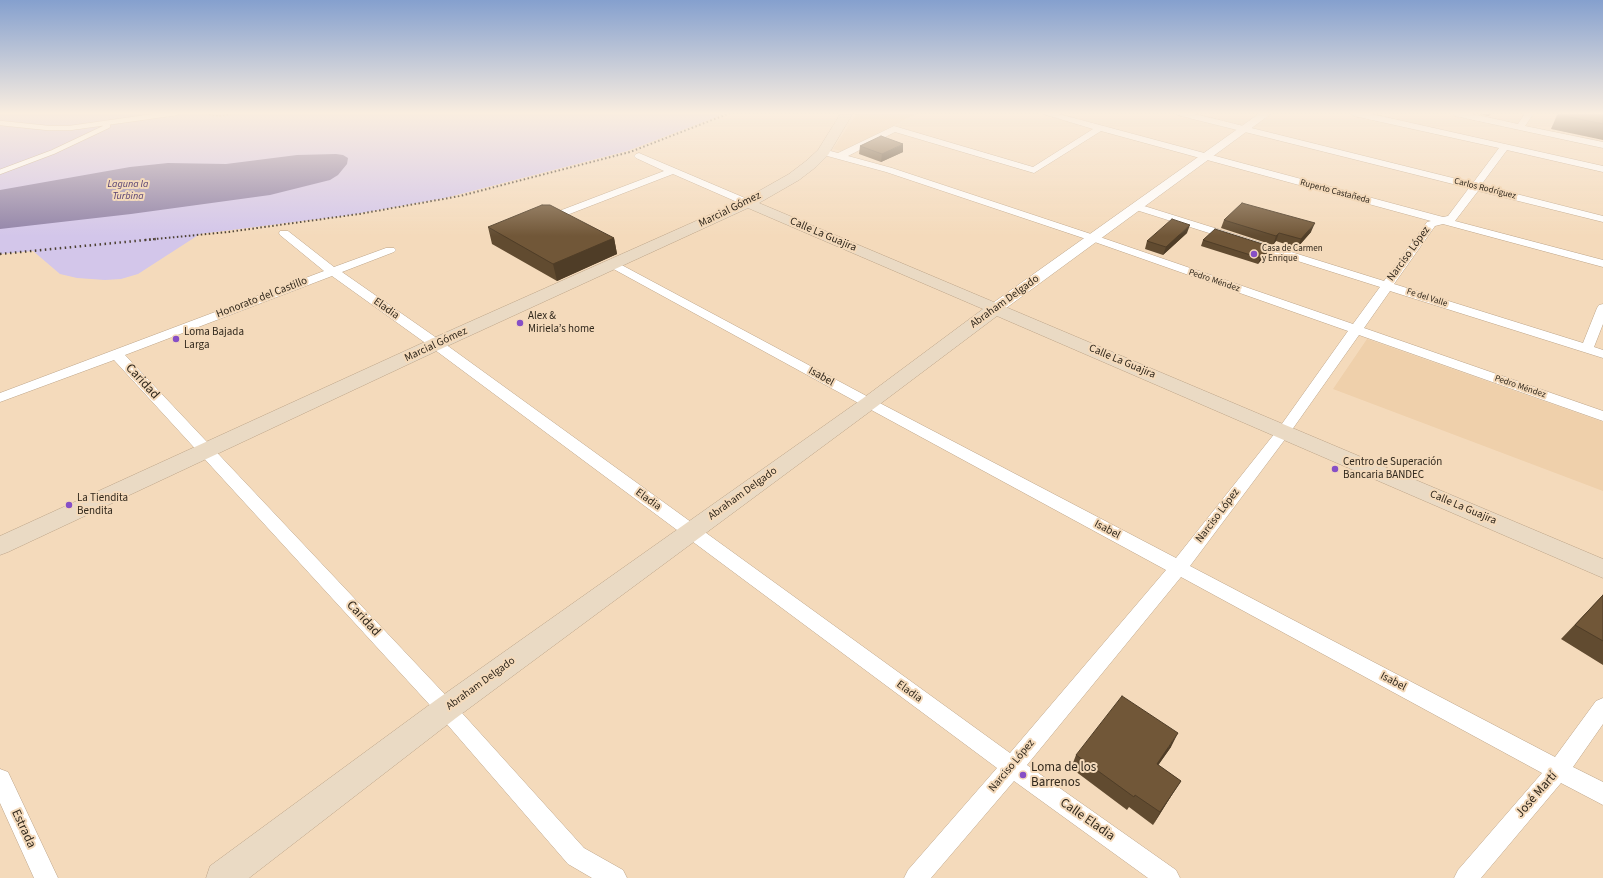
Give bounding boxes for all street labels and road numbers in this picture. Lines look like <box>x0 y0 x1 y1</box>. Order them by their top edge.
street label: Carlos Rodríguez <box>1453 176 1517 202</box>
street label: Ruperto Castañeda <box>1299 177 1371 207</box>
street label: Marcial Gómez <box>697 189 763 231</box>
street label: Calle La Guajira <box>788 215 858 255</box>
street label: Narciso López <box>1385 224 1433 284</box>
street label: Pedro Méndez <box>1187 267 1241 295</box>
street label: Abraham Delgado <box>968 273 1042 331</box>
street label: Honorato del Castillo <box>215 275 309 321</box>
street label: Fe del Valle <box>1405 286 1449 310</box>
street label: Eladia <box>371 295 401 323</box>
street label: Marcial Gómez <box>403 325 469 365</box>
street label: Calle La Guajira <box>1087 342 1157 382</box>
street label: Caridad <box>122 361 162 403</box>
street label: Isabel <box>806 365 836 389</box>
street label: Pedro Méndez <box>1493 373 1547 401</box>
street label: Abraham Delgado <box>706 465 780 523</box>
street label: Eladia <box>633 486 663 514</box>
street label: Narciso López <box>1193 486 1243 546</box>
street label: Calle La Guajira <box>1428 488 1498 528</box>
street label: Isabel <box>1092 518 1122 542</box>
street label: Caridad <box>343 598 383 640</box>
street label: Abraham Delgado <box>444 655 518 713</box>
street label: Isabel <box>1378 670 1408 694</box>
street label: Eladia <box>894 678 924 706</box>
street label: Narciso López <box>986 737 1038 795</box>
street label: José Martí <box>1513 769 1561 821</box>
street label: Calle Eladia <box>1057 795 1117 845</box>
street label: Estrada <box>7 807 39 851</box>

